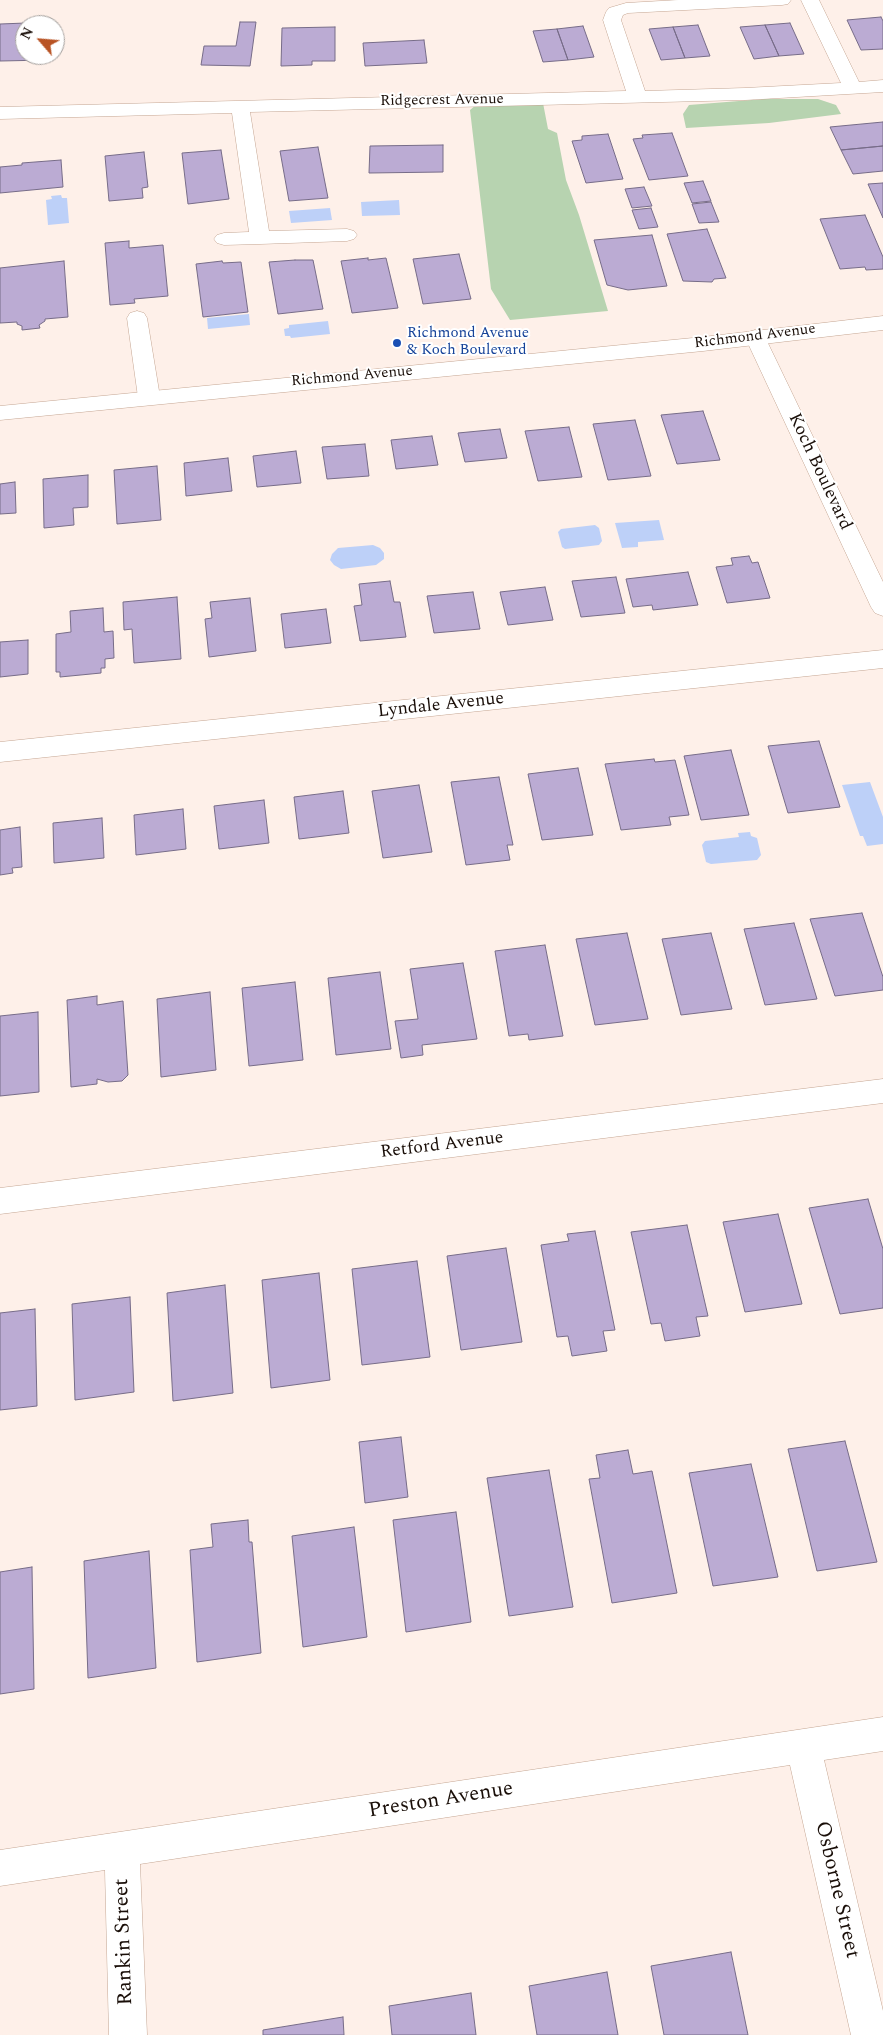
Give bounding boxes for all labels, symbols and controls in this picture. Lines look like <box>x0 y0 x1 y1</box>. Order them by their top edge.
north arrow <box>15 15 65 65</box>
text: N <box>15 24 39 43</box>
street label: Ridgecrest Avenue <box>380 91 504 111</box>
street label: Richmond Avenue <box>693 321 817 353</box>
place label: Richmond Avenue & Koch Boulevard <box>407 325 529 360</box>
marker: Richmond Avenue & Koch Boulevard <box>391 337 403 349</box>
street label: Richmond Avenue <box>290 363 414 391</box>
street label: Koch Boulevard <box>782 410 856 534</box>
street label: Lyndale Avenue <box>377 689 505 723</box>
street label: Retford Avenue <box>379 1128 505 1164</box>
street label: Preston Avenue <box>367 1777 515 1825</box>
street label: Osborne Street <box>808 1819 864 1961</box>
street label: Rankin Street <box>110 1878 140 2006</box>

